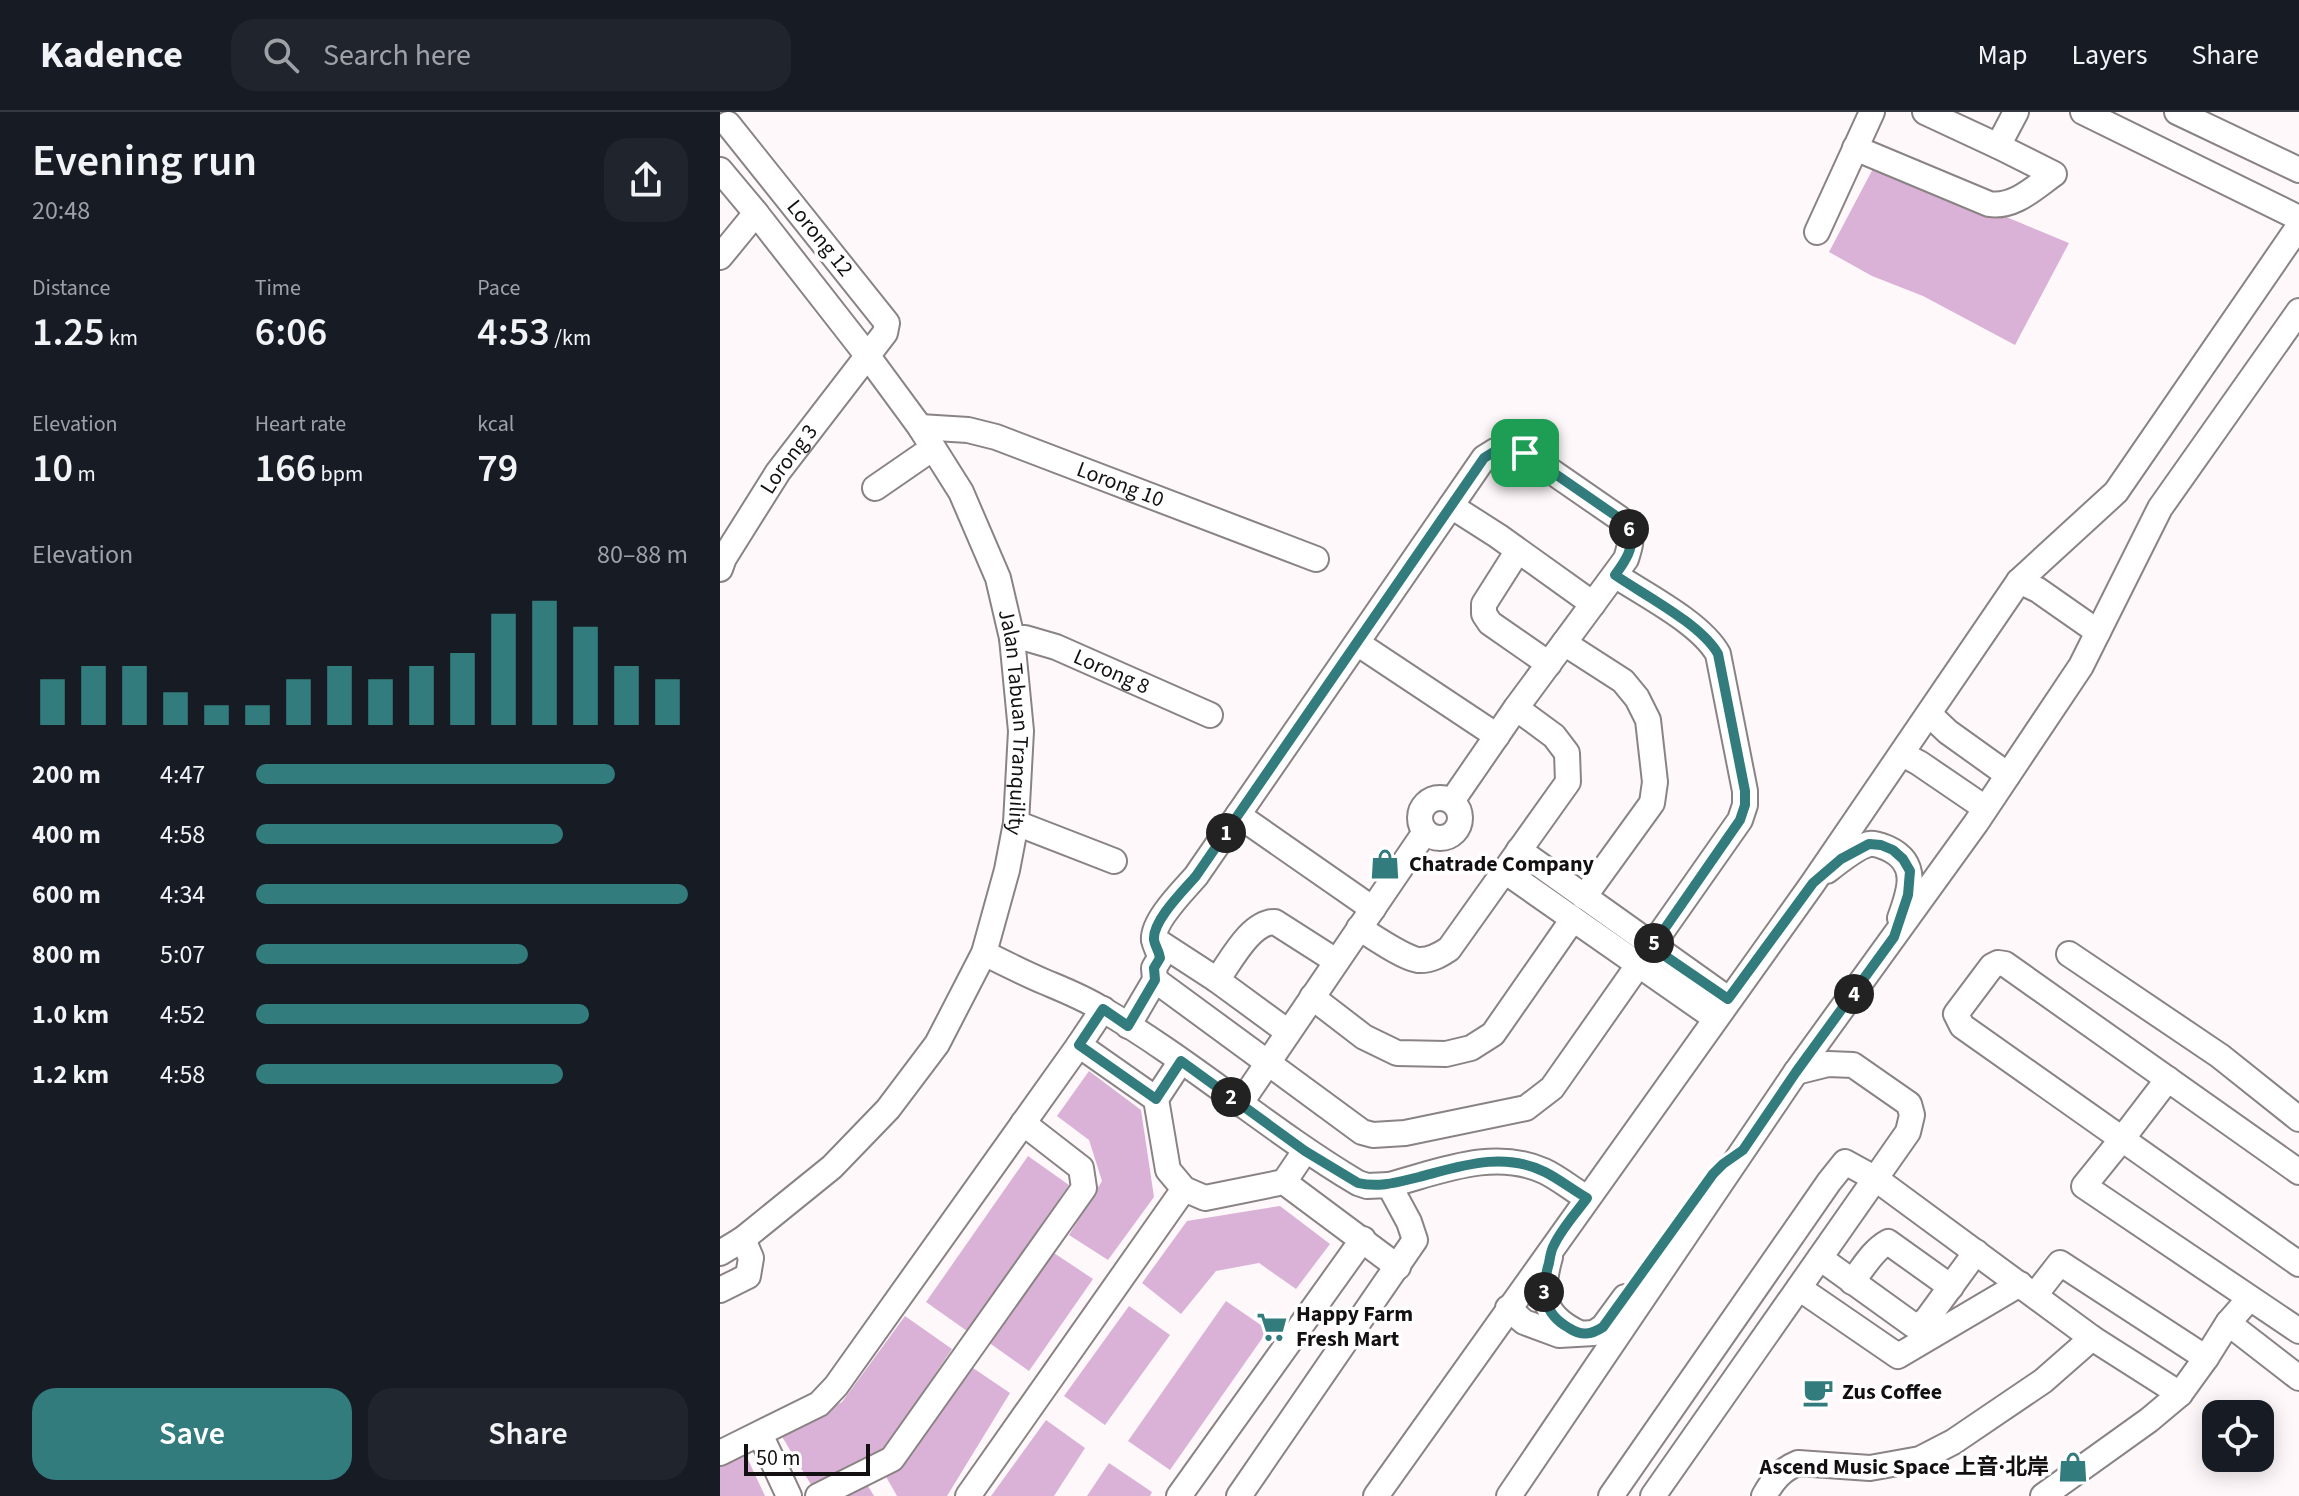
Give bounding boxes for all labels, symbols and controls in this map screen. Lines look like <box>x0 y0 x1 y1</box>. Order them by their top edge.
search box <box>231 19 791 91</box>
text: Kadence <box>40 28 183 82</box>
icon: search <box>259 33 303 77</box>
text: Search here <box>323 34 471 77</box>
text: Map <box>1977 35 2027 75</box>
text: Layers <box>2071 35 2147 75</box>
text: Share <box>2191 35 2259 75</box>
text: Evening run <box>32 130 257 193</box>
button: share <box>604 138 688 222</box>
text: 20:48 <box>32 192 90 229</box>
street label: Lorong 12 <box>779 193 861 283</box>
text: Distance <box>32 272 110 304</box>
text: Time <box>255 272 301 304</box>
text: Pace <box>477 272 520 304</box>
text: 1.25 <box>32 304 105 361</box>
text: 6:06 <box>255 304 327 361</box>
text: 4:53 <box>477 304 550 361</box>
text: km <box>105 322 138 354</box>
text: /km <box>550 322 591 354</box>
text: Elevation <box>32 408 118 440</box>
text: Heart rate <box>255 408 346 440</box>
text: kcal <box>477 408 514 440</box>
street label: Lorong 3 <box>752 417 825 500</box>
pin <box>1491 419 1559 487</box>
icon: arrive <box>1503 431 1547 475</box>
text: 10 <box>32 440 73 497</box>
text: 166 <box>255 440 316 497</box>
text: 79 <box>477 440 518 497</box>
street label: Lorong 10 <box>1072 453 1169 516</box>
text: m <box>73 458 96 490</box>
text: bpm <box>316 458 363 490</box>
pin: 6 <box>1609 509 1649 549</box>
text: 6 <box>1623 513 1635 545</box>
text: Elevation <box>32 536 133 573</box>
text: 80–88 m <box>597 536 688 573</box>
street label: Jalan Tabuan Tranquility <box>990 606 1037 839</box>
street label: Lorong 8 <box>1068 641 1155 702</box>
text: 200 m <box>32 756 101 793</box>
text: 4:47 <box>160 756 205 793</box>
pin: 1 <box>1206 813 1246 853</box>
text: 400 m <box>32 816 101 853</box>
text: 4:58 <box>160 816 205 853</box>
text: 1 <box>1220 817 1232 849</box>
shop icon: Chatrade Company <box>1368 847 1402 881</box>
place label: Chatrade Company <box>1409 848 1595 880</box>
text: 600 m <box>32 876 101 913</box>
text: 4:34 <box>160 876 205 913</box>
pin: 5 <box>1634 923 1674 963</box>
text: 5 <box>1648 927 1660 959</box>
text: 800 m <box>32 936 101 973</box>
text: 5:07 <box>160 936 205 973</box>
pin: 4 <box>1834 974 1874 1014</box>
text: 4 <box>1848 978 1860 1010</box>
text: 1.0 km <box>32 996 109 1033</box>
text: 4:52 <box>160 996 205 1033</box>
text: 1.2 km <box>32 1056 109 1093</box>
text: 4:58 <box>160 1056 205 1093</box>
pin: 2 <box>1211 1077 1251 1117</box>
text: 2 <box>1225 1081 1237 1113</box>
pin: 3 <box>1524 1272 1564 1312</box>
text: 3 <box>1538 1276 1550 1308</box>
place label: Happy Farm Fresh Mart <box>1296 1298 1413 1355</box>
supermarket icon: Happy Farm Fresh Mart <box>1255 1310 1289 1344</box>
cafe icon: Zus Coffee <box>1801 1375 1835 1409</box>
place label: Zus Coffee <box>1842 1376 1942 1408</box>
button: Save <box>32 1388 352 1480</box>
button: Share <box>368 1388 688 1480</box>
map controls <box>2202 1400 2274 1472</box>
button: locate <box>2202 1400 2274 1472</box>
scale bar <box>744 1440 870 1476</box>
text: 50 m <box>756 1442 801 1474</box>
shop icon: Ascend Music Space 上音·北岸 <box>2056 1450 2090 1484</box>
place label: Ascend Music Space 上音·北岸 <box>1759 1451 2049 1483</box>

